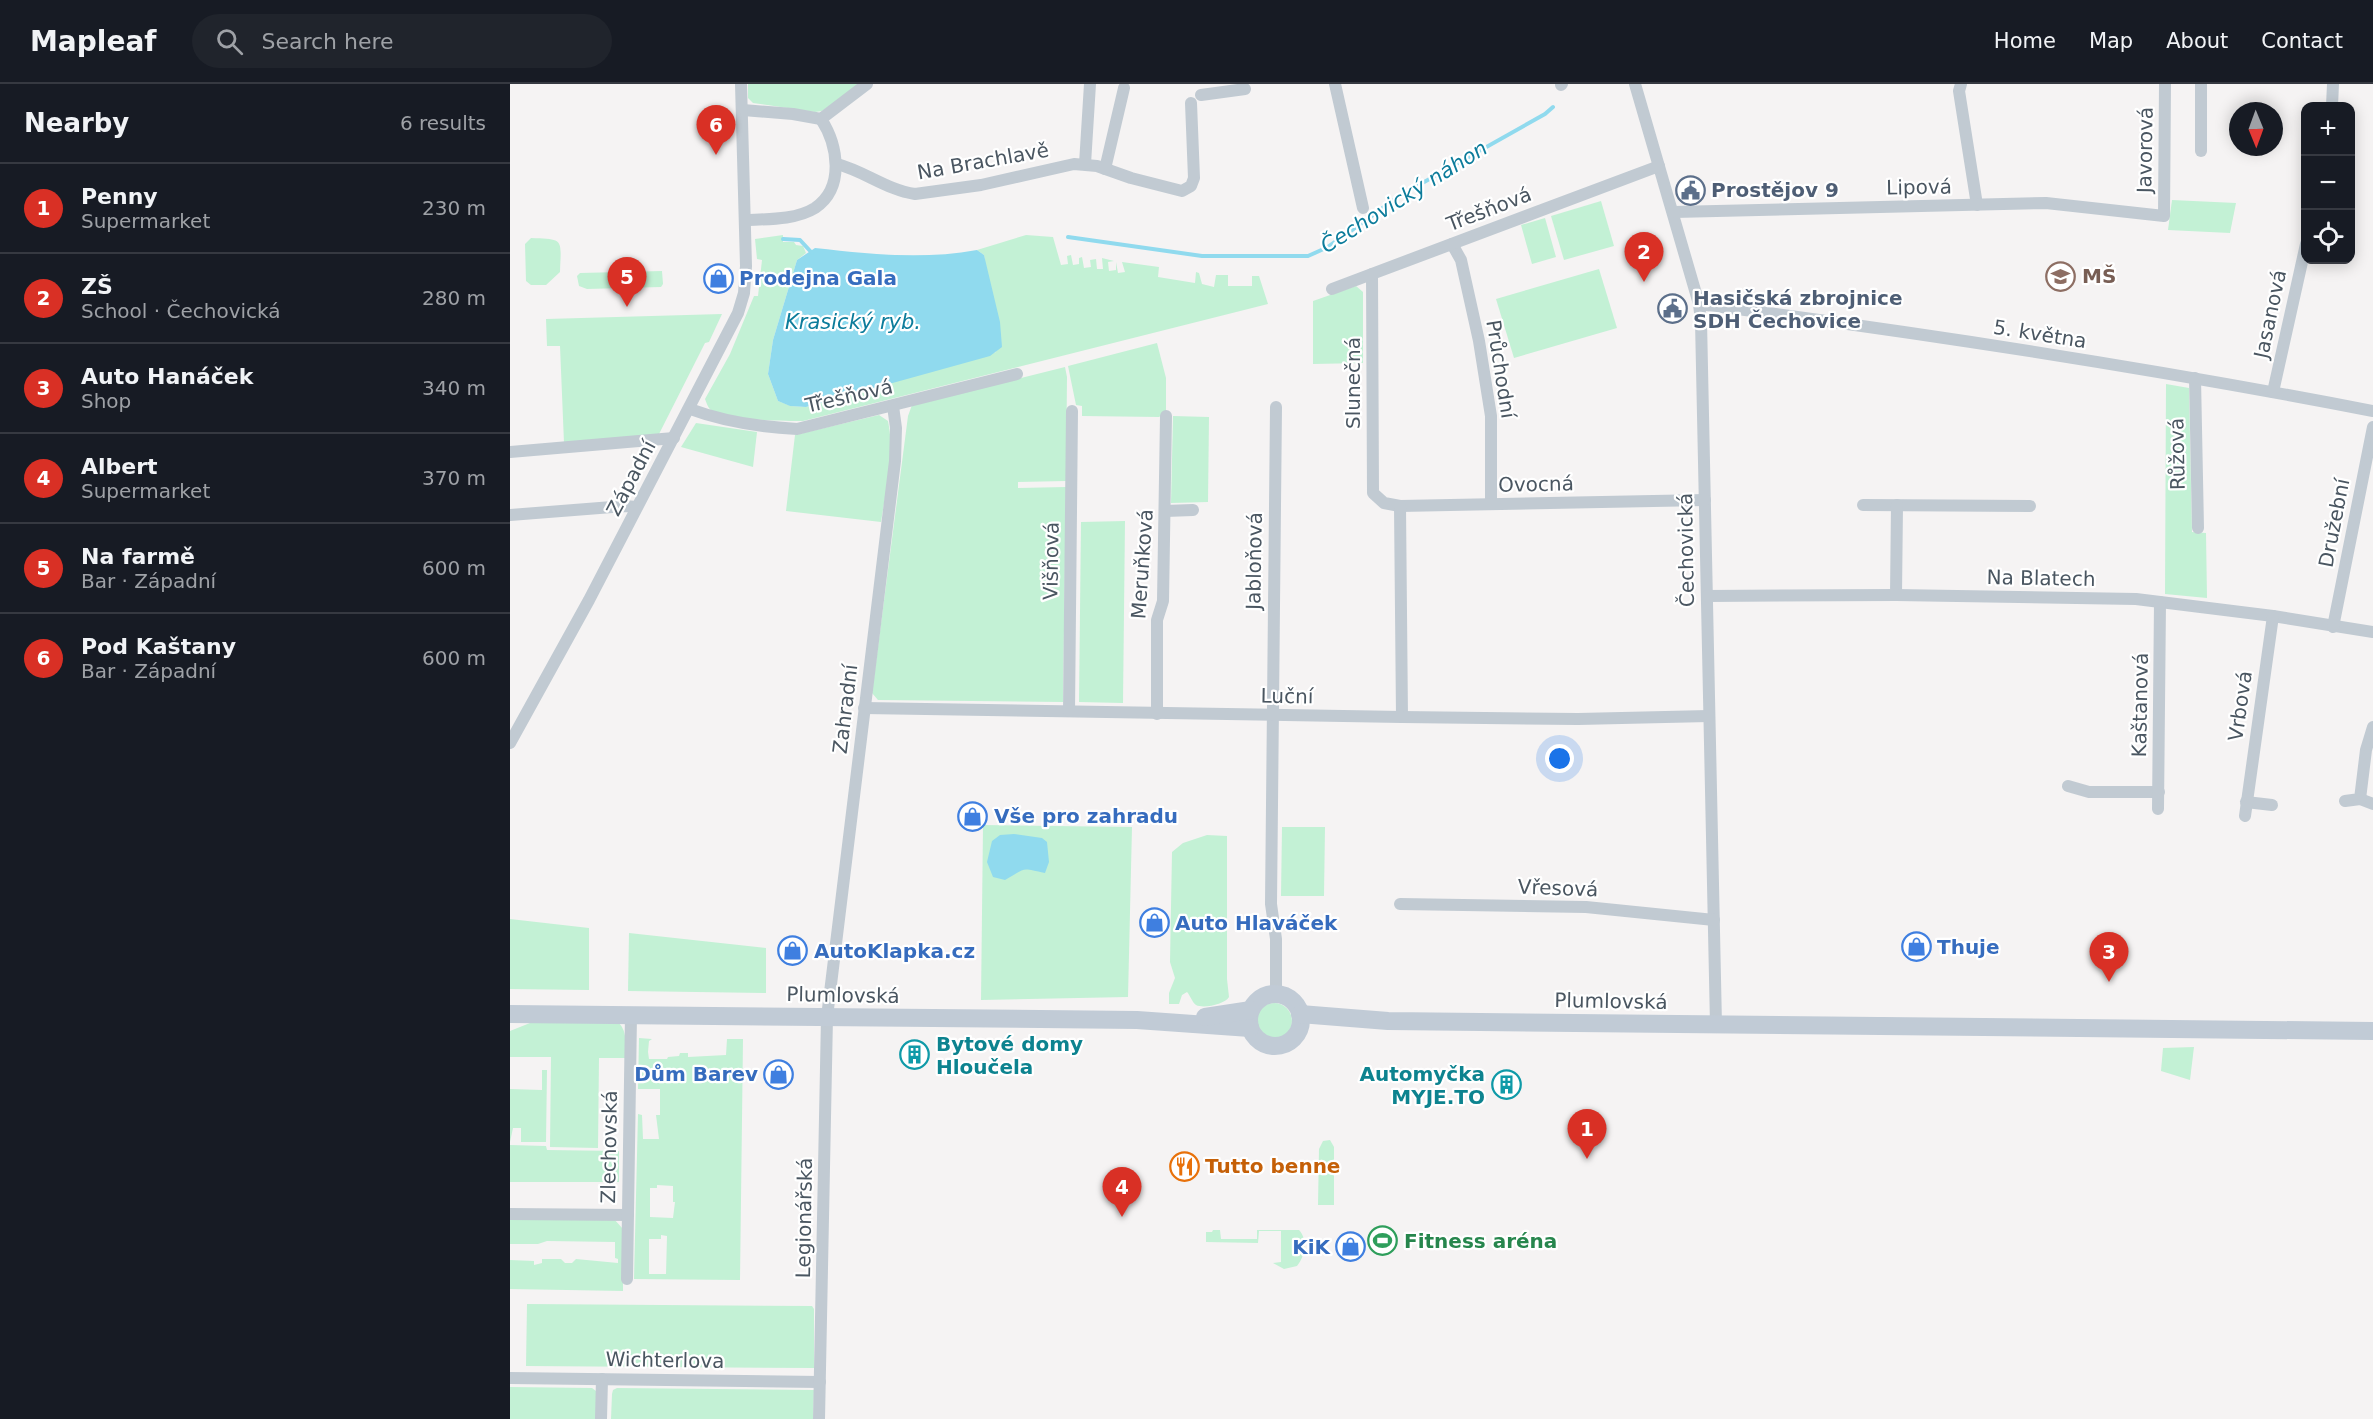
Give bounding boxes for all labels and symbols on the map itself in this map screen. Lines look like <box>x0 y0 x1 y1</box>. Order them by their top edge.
north arrow <box>2229 102 2283 156</box>
pin: 6 <box>696 106 736 155</box>
street label: Javorová <box>2132 107 2158 195</box>
water label: Čechovický náhon <box>1316 135 1492 258</box>
street label: Na Brachlavě <box>915 138 1051 184</box>
public building icon: Prostějov 9 <box>1674 174 1706 206</box>
street label: Lipová <box>1886 174 1952 200</box>
place label: Prostějov 9 <box>1711 178 1839 202</box>
street label: Třešňová <box>1442 182 1535 236</box>
pin: 2 <box>1624 232 1664 282</box>
pin: 5 <box>608 258 646 307</box>
school or university icon: MŠ <box>2045 260 2077 292</box>
shop icon: Prodejna Gala <box>702 262 734 294</box>
place label: MŠ <box>2082 264 2116 288</box>
place label: Prodejna Gala <box>739 266 897 290</box>
street label: Jasanová <box>2249 268 2291 362</box>
place label: Hasičská zbrojnice SDH Čechovice <box>1693 286 1902 333</box>
public building icon: Hasičská zbrojnice SDH Čechovice <box>1656 293 1688 325</box>
water label: Krasický ryb. <box>785 310 921 334</box>
street label: 5. května <box>1992 315 2088 353</box>
street label: Průchodní <box>1481 318 1521 421</box>
street label: Slunečná <box>1341 337 1365 429</box>
street label: Třešňová <box>802 374 895 418</box>
street label: Růžová <box>2164 418 2190 490</box>
street label: Západní <box>601 435 661 520</box>
street label: Ovocná <box>1498 471 1574 497</box>
street label: Družební <box>2314 475 2355 569</box>
street label: Čechovická <box>1673 493 1699 607</box>
street label: Meruňková <box>1126 508 1158 620</box>
street label: Jabloňová <box>1241 512 1267 612</box>
street label: Višňová <box>1038 522 1064 600</box>
street label: Na Blatech <box>1986 565 2096 591</box>
street label: Kaštanová <box>2127 653 2153 757</box>
street label: Zahradní <box>828 661 863 755</box>
street label: Vrbová <box>2223 669 2257 743</box>
street label: Luční <box>1260 684 1315 708</box>
your location <box>1545 744 1574 773</box>
shop icon: Vše pro zahradu <box>957 800 989 832</box>
place label: Vše pro zahradu <box>994 804 1178 828</box>
street label: Vřesová <box>1517 875 1599 901</box>
shop icon: Auto Hlaváček <box>1138 907 1170 939</box>
place label: Auto Hlaváček <box>1175 911 1338 935</box>
shop icon: Thuje <box>1900 931 1932 963</box>
pin: 3 <box>2090 932 2128 982</box>
shop icon: AutoKlapka.cz <box>777 935 809 967</box>
place label: Thuje <box>1937 935 2000 959</box>
place label: AutoKlapka.cz <box>814 939 975 963</box>
street label: Plumlovská <box>786 982 900 1008</box>
street label: Plumlovská <box>1554 988 1668 1014</box>
place label: Bytové domy Hloučela <box>936 1032 1083 1079</box>
building icon: Bytové domy Hloučela <box>899 1039 931 1071</box>
shop icon: Dům Barev <box>763 1058 795 1090</box>
place label: Dům Barev <box>634 1062 758 1086</box>
place label: Automyčka MYJE.TO <box>1359 1062 1485 1109</box>
building icon: Automyčka MYJE.TO <box>1490 1069 1522 1101</box>
street label: Zlechovská <box>596 1090 622 1204</box>
pin: 1 <box>1568 1110 1606 1159</box>
restaurant icon: Tutto benne <box>1168 1150 1200 1182</box>
place label: Tutto benne <box>1205 1154 1340 1178</box>
street label: Legionářská <box>791 1157 817 1279</box>
pin: 4 <box>1102 1168 1142 1217</box>
sports icon: Fitness aréna <box>1367 1225 1399 1257</box>
place label: Fitness aréna <box>1404 1229 1557 1253</box>
shop icon: KiK <box>1335 1231 1367 1263</box>
place label: KiK <box>1292 1235 1331 1259</box>
street label: Wichterlova <box>605 1347 725 1373</box>

